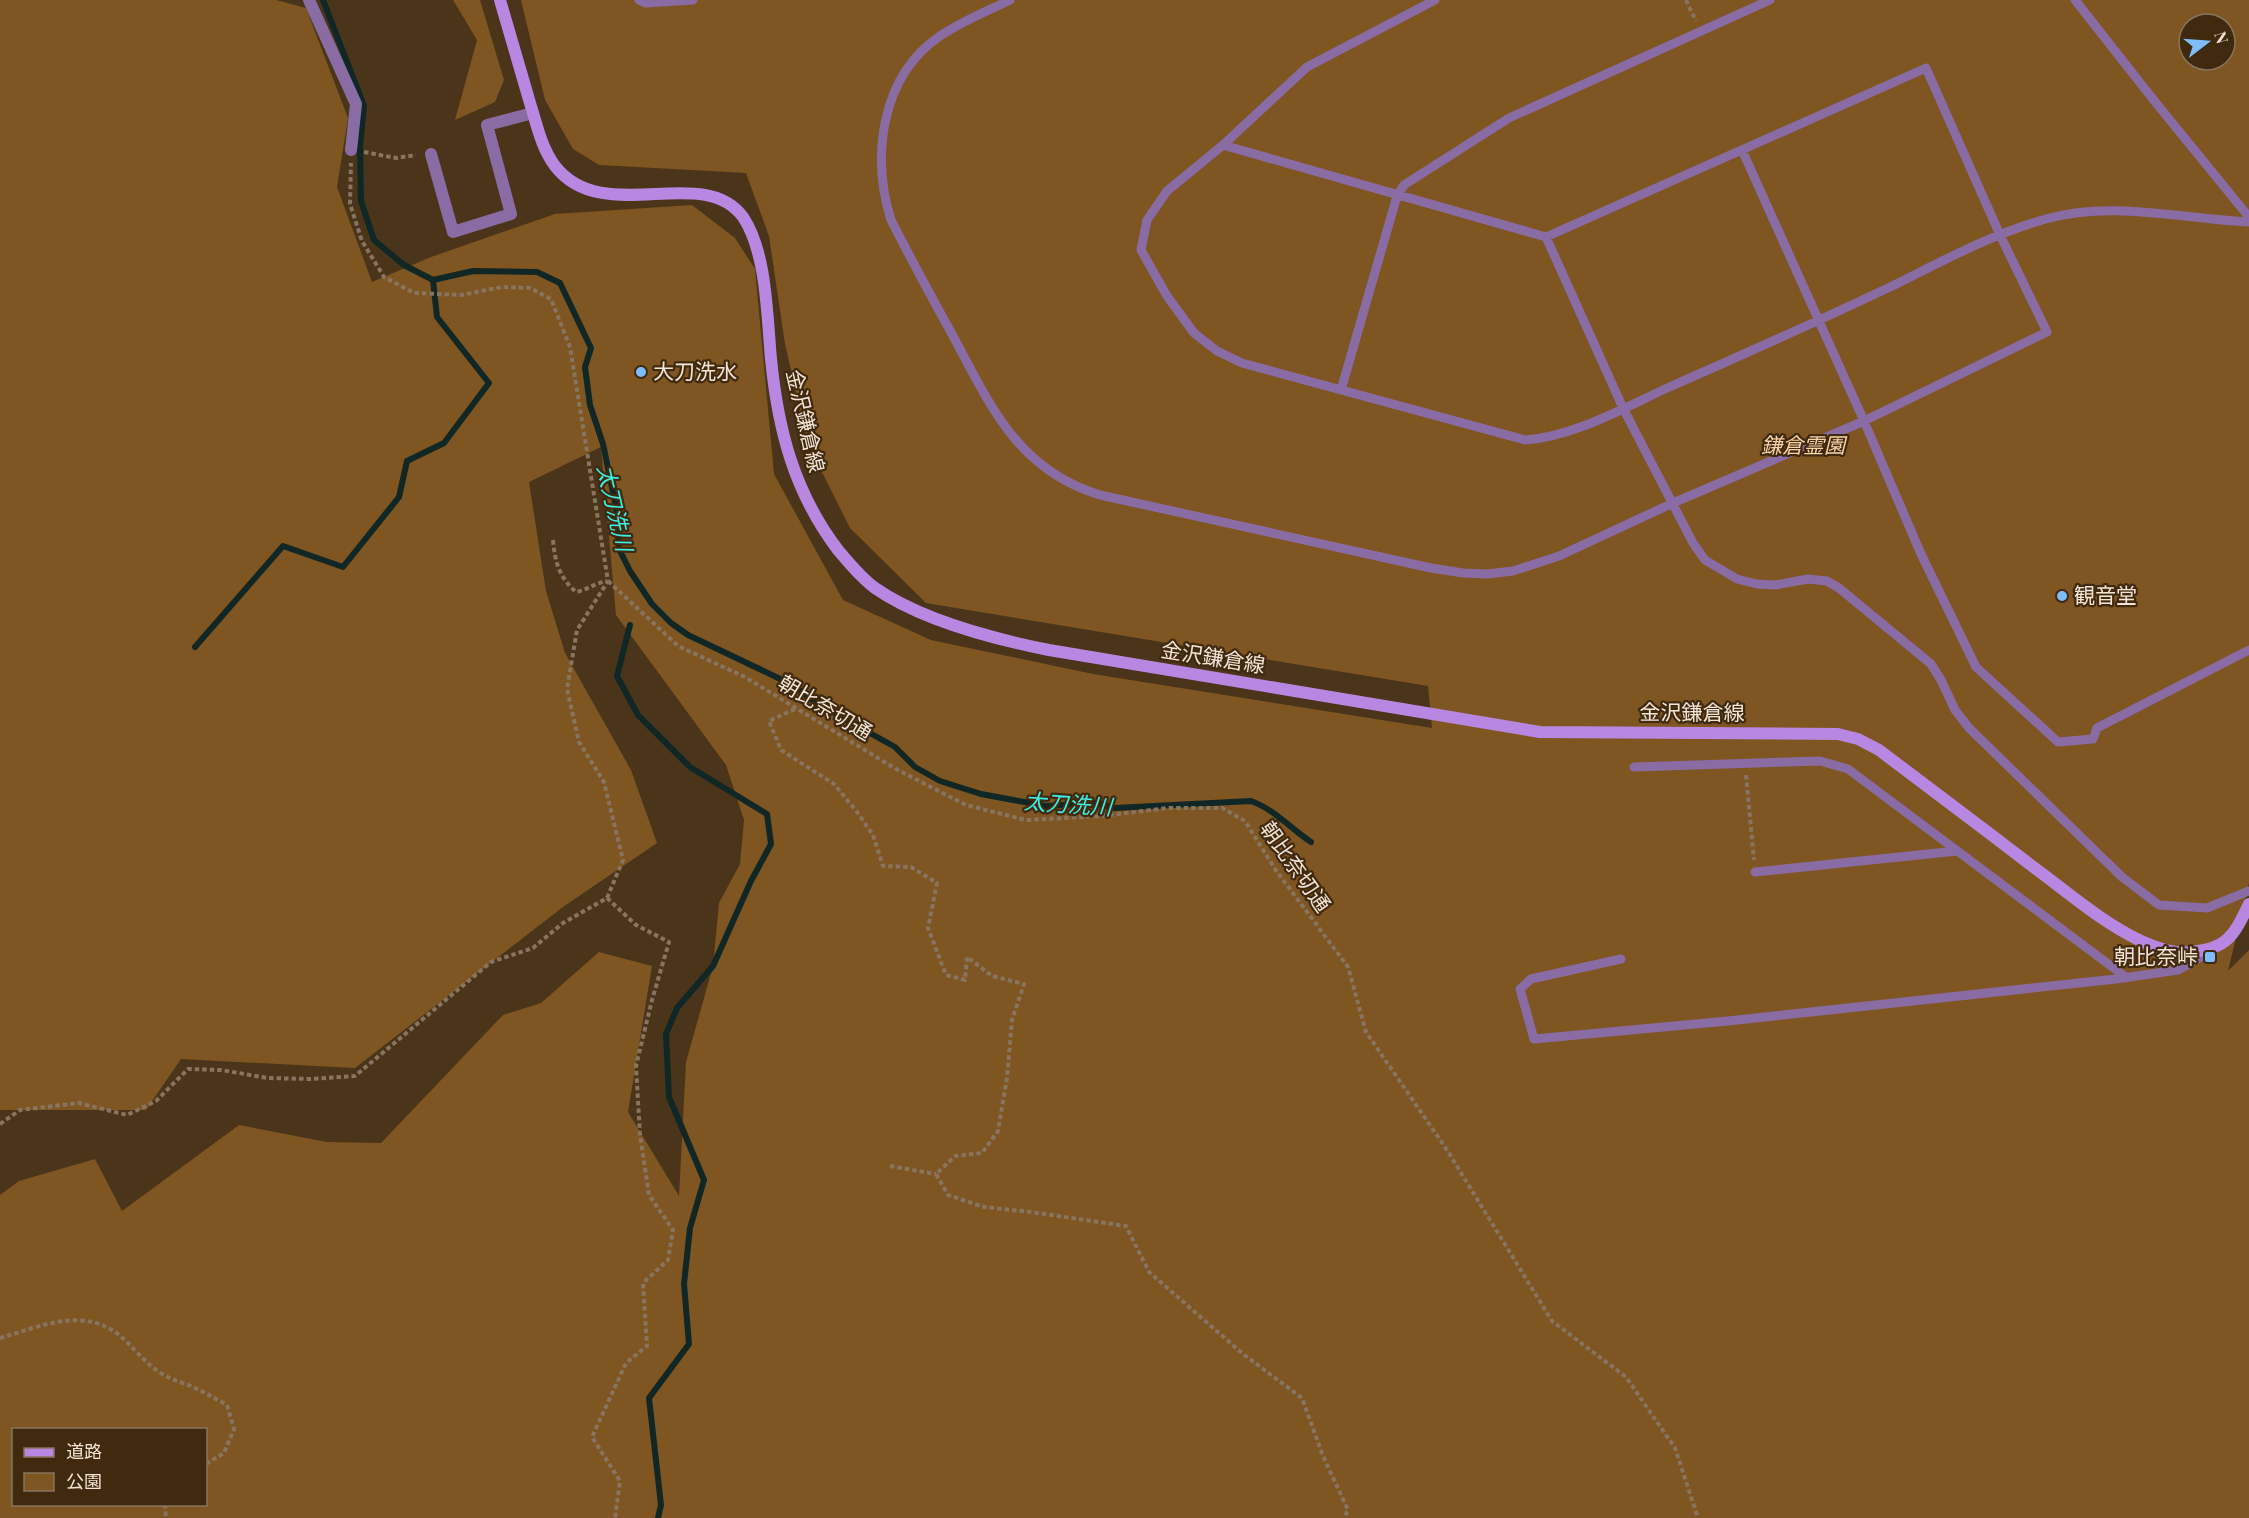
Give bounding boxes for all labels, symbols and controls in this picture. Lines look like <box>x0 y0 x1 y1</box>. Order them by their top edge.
north arrow <box>2177 12 2237 72</box>
text: N <box>2210 29 2234 46</box>
place label: 大刀洗水 <box>653 356 737 384</box>
marker: 大刀洗水 <box>634 365 648 379</box>
street label: 金沢鎌倉線 <box>781 366 832 475</box>
park label: 鎌倉霊園 <box>1761 430 1848 458</box>
water label: 太刀洗川 <box>591 462 641 556</box>
place label: 観音堂 <box>2074 580 2137 608</box>
marker: 観音堂 <box>2055 589 2069 603</box>
street label: 金沢鎌倉線 <box>1159 634 1267 678</box>
street label: 朝比奈切通 <box>774 667 878 745</box>
street label: 金沢鎌倉線 <box>1640 697 1745 725</box>
water label: 太刀洗川 <box>1023 785 1115 821</box>
street label: 朝比奈切通 <box>1255 815 1338 917</box>
place label: 朝比奈峠 <box>2114 941 2198 969</box>
marker: 朝比奈峠 <box>2203 950 2217 964</box>
legend <box>12 1428 207 1506</box>
text: 道路 <box>66 1439 102 1463</box>
text: 公園 <box>66 1469 102 1493</box>

